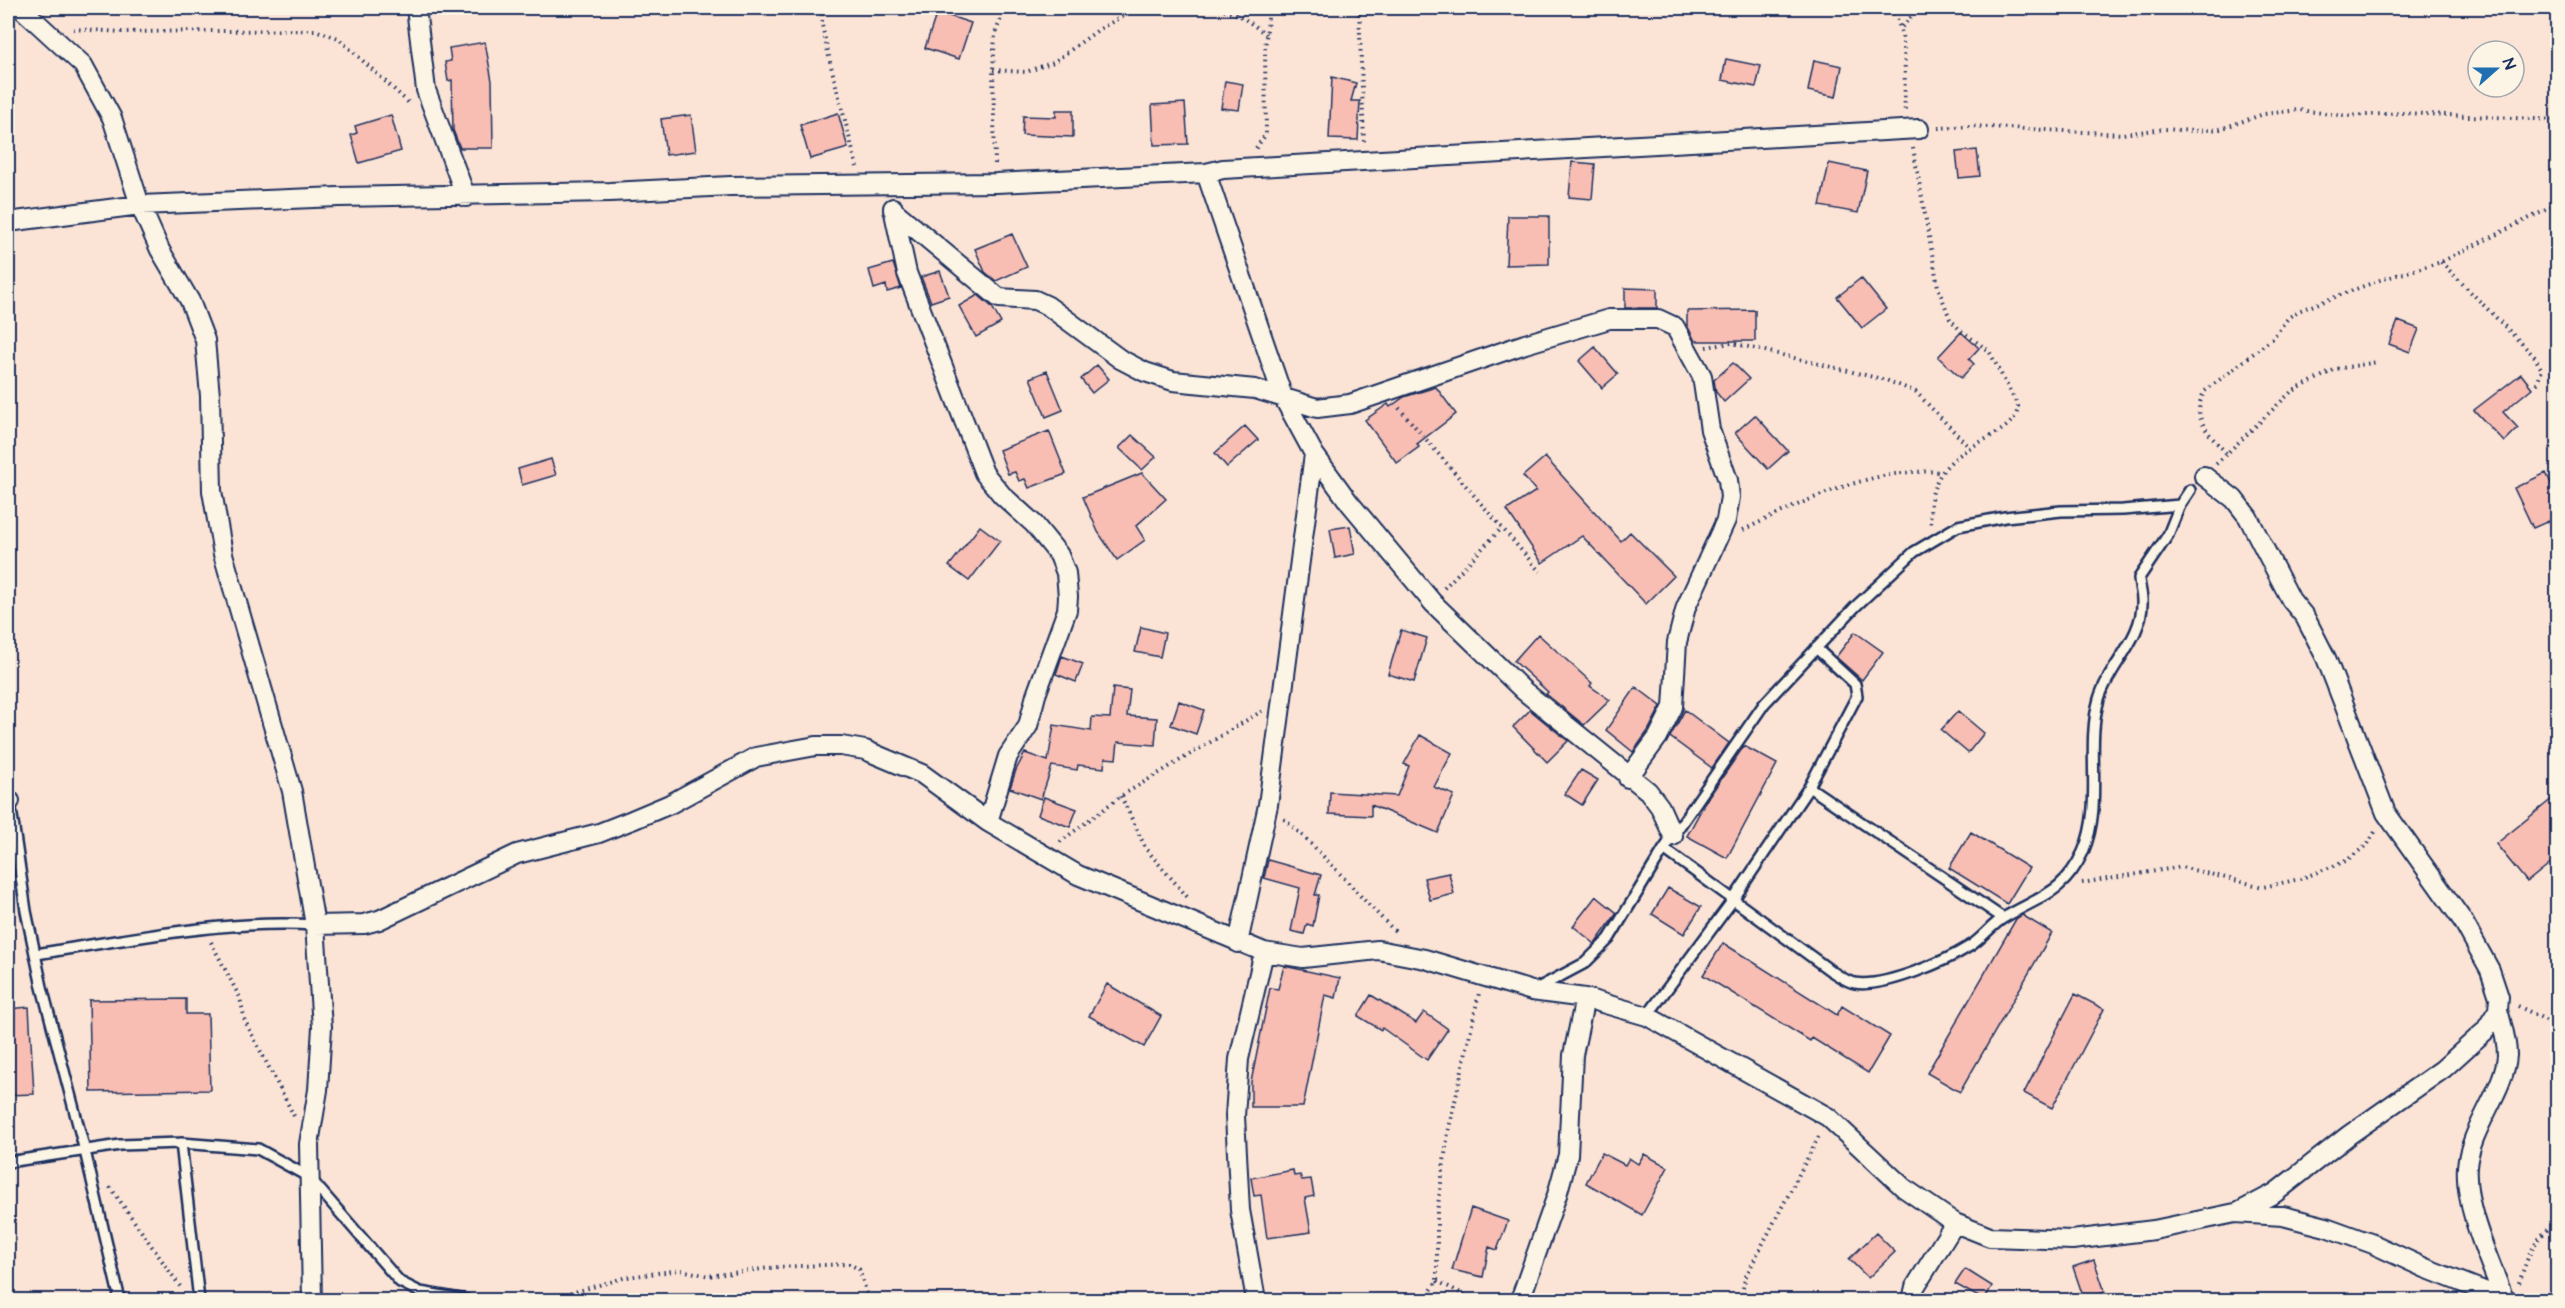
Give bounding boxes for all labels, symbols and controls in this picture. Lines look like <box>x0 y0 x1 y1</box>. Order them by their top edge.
north arrow <box>2466 39 2526 99</box>
text: N <box>2497 55 2521 73</box>

